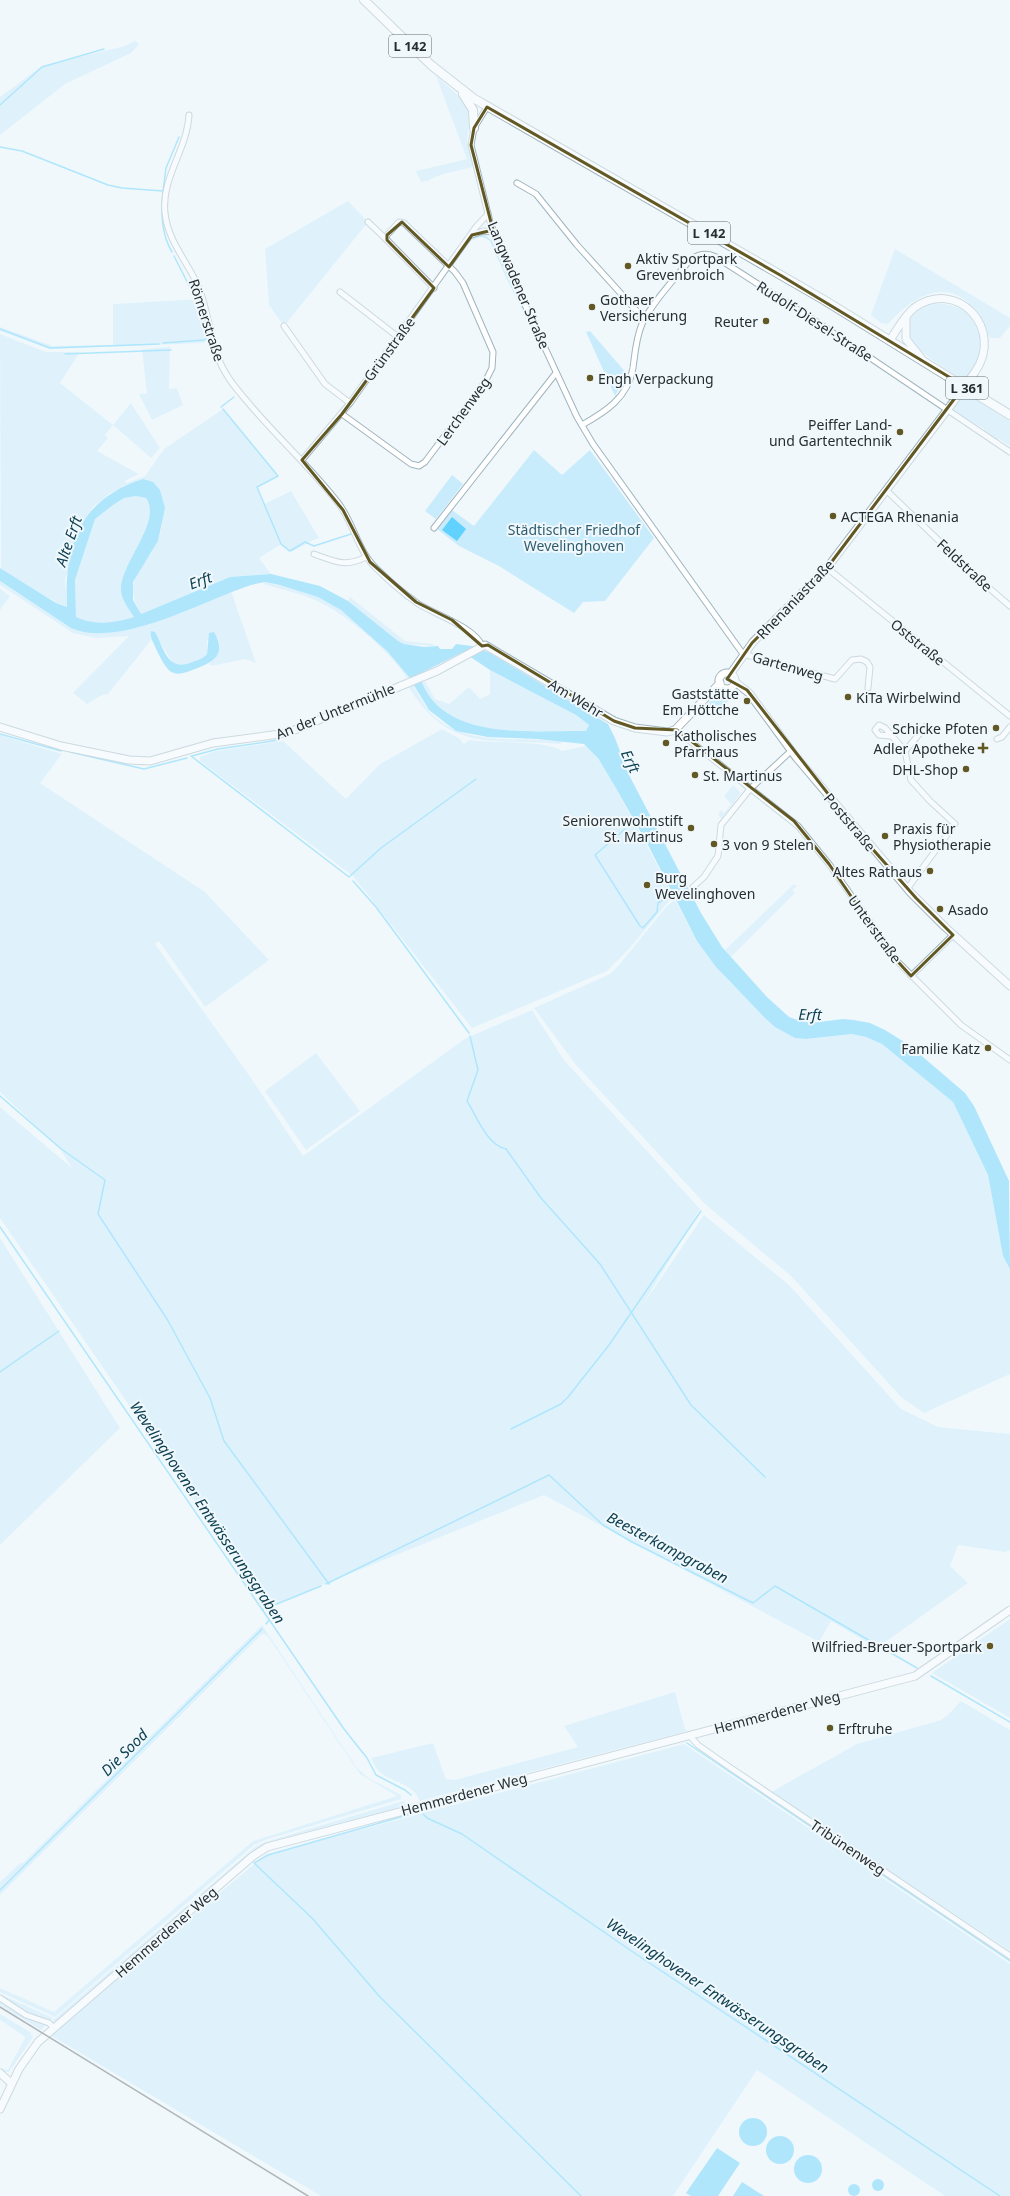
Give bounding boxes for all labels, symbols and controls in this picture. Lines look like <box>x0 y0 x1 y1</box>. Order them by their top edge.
road number: L 142 <box>389 35 431 57</box>
street label: Langwadener Straße <box>484 218 554 352</box>
road number: L 142 <box>688 222 730 244</box>
place label: Aktiv Sportpark Grevenbroich <box>636 249 738 284</box>
marker: Aktiv Sportpark Grevenbroich <box>623 261 633 271</box>
street label: Römerstraße <box>185 276 229 364</box>
street label: Rudolf-Diesel-Straße <box>753 276 877 366</box>
place label: Gothaer Versicherung <box>600 290 687 325</box>
marker: Gothaer Versicherung <box>587 302 597 312</box>
place label: Reuter <box>714 312 758 331</box>
street label: Grünstraße <box>359 313 419 385</box>
marker: Reuter <box>761 316 771 326</box>
place label: Engh Verpackung <box>598 369 714 388</box>
street label: Lerchenweg <box>432 373 494 449</box>
marker: Engh Verpackung <box>585 373 595 383</box>
road number: L 361 <box>946 377 988 399</box>
place label: Peiffer Land- und Gartentechnik <box>769 415 893 450</box>
marker: Peiffer Land- und Gartentechnik <box>895 427 905 437</box>
place label: ACTEGA Rhenania <box>841 507 959 526</box>
marker: ACTEGA Rhenania <box>828 511 838 521</box>
water label: Alte Erft <box>50 512 86 570</box>
park label: Städtischer Friedhof Wevelinghoven <box>508 520 641 555</box>
street label: Feldstraße <box>933 534 997 596</box>
street label: Rhenaniastraße <box>752 555 838 643</box>
water label: Erft <box>185 566 215 594</box>
street label: Oststraße <box>887 614 949 670</box>
street label: Gartenweg <box>750 647 826 685</box>
street label: Am Wehr <box>545 674 607 722</box>
street label: An der Untermühle <box>273 678 397 744</box>
place label: Gaststätte Em Höttche <box>662 684 739 719</box>
place label: KiTa Wirbelwind <box>856 688 961 707</box>
marker: KiTa Wirbelwind <box>843 692 853 702</box>
marker: Gaststätte Em Höttche <box>742 696 752 706</box>
place label: Schicke Pfoten <box>892 719 988 738</box>
marker: Schicke Pfoten <box>991 723 1001 733</box>
place label: Katholisches Pfarrhaus <box>674 726 757 761</box>
marker: Katholisches Pfarrhaus <box>661 738 671 748</box>
place label: Adler Apotheke <box>874 739 975 758</box>
marker: Adler Apotheke <box>978 743 988 753</box>
water label: Erft <box>617 746 646 777</box>
place label: DHL-Shop <box>892 760 958 779</box>
marker: DHL-Shop <box>961 764 971 774</box>
place label: St. Martinus <box>703 766 782 785</box>
marker: St. Martinus <box>690 770 700 780</box>
street label: Poststraße <box>820 789 880 855</box>
place label: Seniorenwohnstift St. Martinus <box>563 811 683 846</box>
place label: Praxis für Physiotherapie <box>893 819 991 854</box>
marker: Seniorenwohnstift St. Martinus <box>686 823 696 833</box>
marker: Praxis für Physiotherapie <box>880 831 890 841</box>
place label: 3 von 9 Stelen <box>722 835 814 854</box>
marker: 3 von 9 Stelen <box>709 839 719 849</box>
place label: Altes Rathaus <box>833 862 922 881</box>
marker: Altes Rathaus <box>925 866 935 876</box>
place label: Burg Wevelinghoven <box>655 868 755 903</box>
marker: Burg Wevelinghoven <box>642 880 652 890</box>
street label: Unterstraße <box>844 891 906 967</box>
place label: Asado <box>948 900 989 919</box>
marker: Asado <box>935 904 945 914</box>
water label: Erft <box>798 1004 823 1024</box>
place label: Familie Katz <box>901 1039 980 1058</box>
marker: Familie Katz <box>983 1043 993 1053</box>
water label: Wevelinghovener Entwässerungsgraben <box>126 1397 290 1627</box>
water label: Beesterkampgraben <box>604 1507 732 1587</box>
place label: Wilfried-Breuer-Sportpark <box>812 1637 983 1656</box>
marker: Wilfried-Breuer-Sportpark <box>985 1641 995 1651</box>
street label: Hemmerdener Weg <box>712 1686 842 1738</box>
place label: Erftruhe <box>838 1719 893 1738</box>
marker: Erftruhe <box>825 1723 835 1733</box>
water label: Die Sood <box>96 1724 152 1780</box>
street label: Hemmerdener Weg <box>399 1768 529 1820</box>
street label: Tribünenweg <box>807 1815 889 1879</box>
street label: Hemmerdener Weg <box>111 1882 221 1982</box>
water label: Wevelinghovener Entwässerungsgraben <box>603 1913 833 2077</box>

